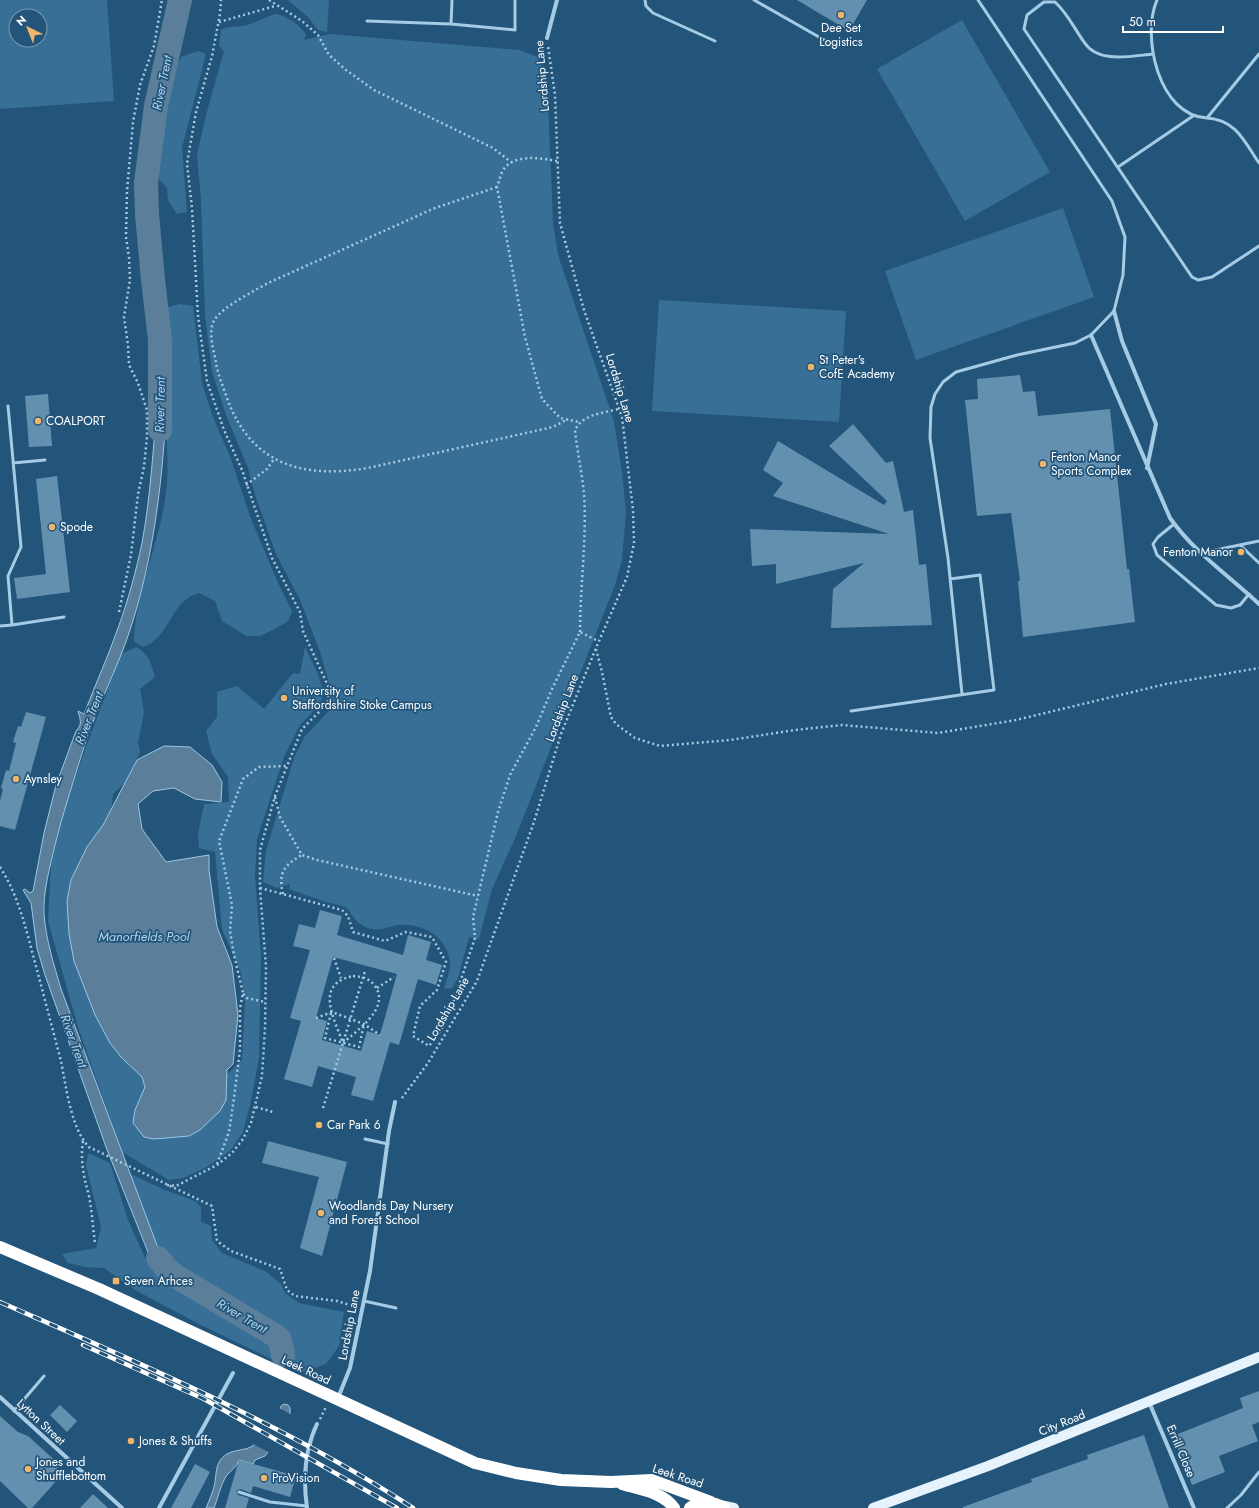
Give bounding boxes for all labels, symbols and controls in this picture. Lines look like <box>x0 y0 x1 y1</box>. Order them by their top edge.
north arrow <box>8 8 48 48</box>
scale bar <box>1123 8 1223 34</box>
marker: Dee Set Logistics <box>836 10 846 20</box>
text: N <box>13 12 30 30</box>
text: 50 m <box>1129 13 1156 31</box>
place label: Dee Set Logistics <box>819 19 863 51</box>
street label: Lordship Lane <box>530 40 554 112</box>
water label: River Trent <box>147 53 177 112</box>
street label: Lordship Lane <box>601 351 639 425</box>
place label: St Peter's CofE Academy <box>819 351 895 383</box>
marker: St Peter's CofE Academy <box>806 362 816 372</box>
water label: River Trent <box>150 376 170 433</box>
place label: COALPORT <box>46 412 105 430</box>
marker: COALPORT <box>33 416 43 426</box>
place label: Fenton Manor Sports Complex <box>1051 448 1132 480</box>
marker: Fenton Manor Sports Complex <box>1038 459 1048 469</box>
place label: Spode <box>60 518 93 536</box>
marker: Spode <box>47 522 57 532</box>
place label: Fenton Manor <box>1163 543 1234 561</box>
marker: Fenton Manor <box>1236 547 1246 557</box>
street label: Lordship Lane <box>541 672 583 744</box>
place label: University of Staffordshire Stoke Campus <box>292 682 432 714</box>
water label: River Trent <box>70 688 109 747</box>
marker: University of Staffordshire Stoke Campus <box>279 693 289 703</box>
place label: Aynsley <box>24 770 62 788</box>
marker: Aynsley <box>11 774 21 784</box>
water label: Manorfields Pool <box>99 927 191 946</box>
street label: Lordship Lane <box>422 974 474 1044</box>
water label: River Trent <box>56 1012 93 1071</box>
place label: Car Park 6 <box>327 1116 381 1134</box>
marker: Car Park 6 <box>314 1120 324 1130</box>
place label: Woodlands Day Nursery and Forest School <box>329 1197 454 1229</box>
marker: Woodlands Day Nursery and Forest School <box>316 1208 326 1218</box>
place label: Seven Arhces <box>124 1272 193 1290</box>
marker: Seven Arhces <box>111 1276 121 1286</box>
street label: Lordship Lane <box>333 1288 365 1362</box>
water label: River Trent <box>213 1294 272 1339</box>
street label: Leek Road <box>278 1351 334 1389</box>
street label: Lytton Street <box>13 1395 69 1449</box>
street label: City Road <box>1036 1405 1088 1441</box>
street label: Errill Close <box>1162 1422 1200 1480</box>
place label: Jones & Shuffs <box>137 1432 212 1450</box>
marker: Jones & Shuffs <box>126 1436 136 1446</box>
place label: Jones and Shufflebottom <box>34 1453 106 1485</box>
street label: Leek Road <box>650 1459 706 1493</box>
marker: Jones and Shufflebottom <box>23 1464 33 1474</box>
place label: ProVision <box>272 1469 320 1487</box>
marker: ProVision <box>259 1473 269 1483</box>

